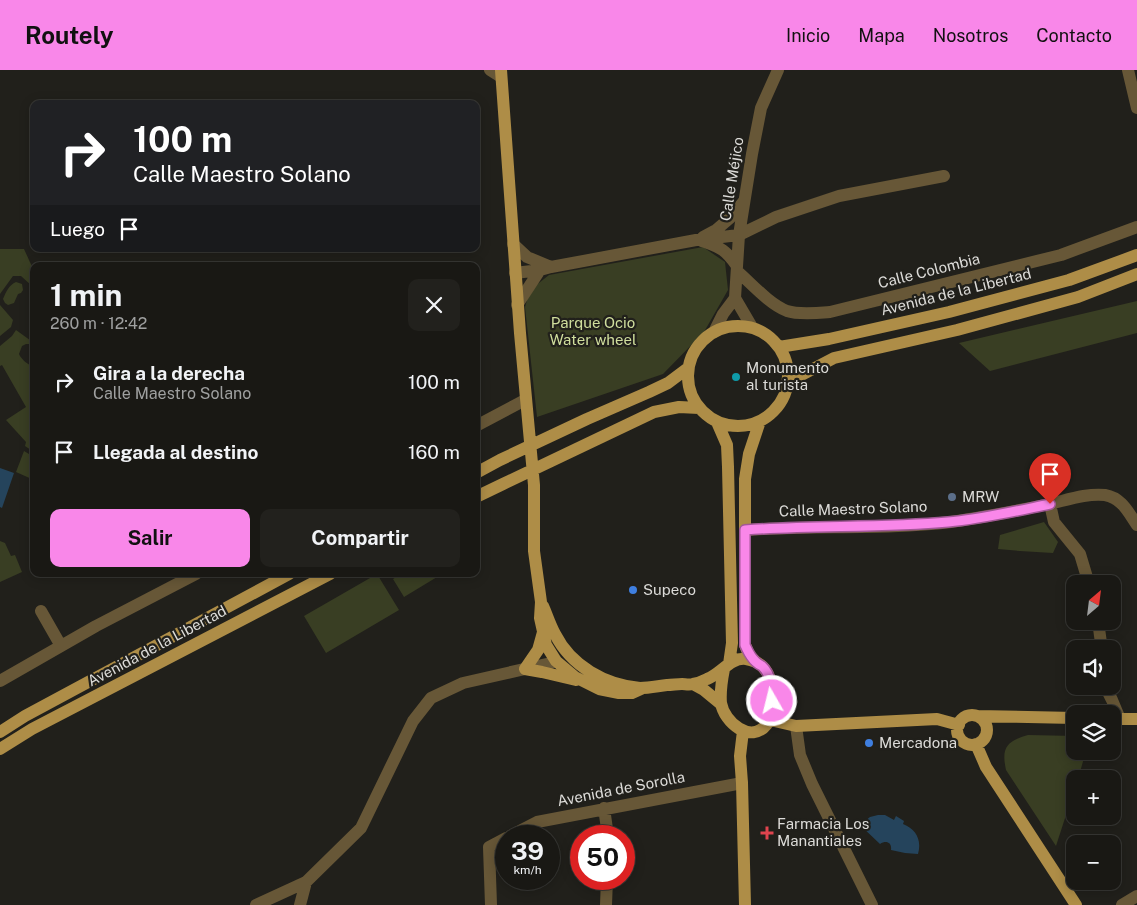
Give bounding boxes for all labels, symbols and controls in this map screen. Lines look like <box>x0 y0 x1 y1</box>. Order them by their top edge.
text: Routely <box>25 21 114 49</box>
text: Inicio <box>786 25 830 46</box>
text: Mapa <box>858 25 905 46</box>
text: Nosotros <box>933 25 1008 46</box>
text: Contacto <box>1036 25 1112 46</box>
text: 100 m <box>133 119 232 160</box>
icon: right <box>50 120 115 185</box>
street label: Calle Méjico <box>716 136 747 222</box>
text: Calle Maestro Solano <box>133 161 351 187</box>
icon: arrive <box>115 215 143 243</box>
text: Luego <box>50 218 105 240</box>
street label: Calle Colombia <box>876 250 982 291</box>
street label: Avenida de la Libertad <box>879 265 1033 318</box>
text: 1 min <box>50 277 122 313</box>
button: close <box>408 279 460 331</box>
text: 260 m · 12:42 <box>50 314 147 333</box>
park label: Parque Ocio Water wheel <box>549 314 637 348</box>
place label: Monumento al turista <box>746 359 829 393</box>
text: Gira a la derecha <box>93 362 245 384</box>
icon: right <box>50 368 78 396</box>
text: 100 m <box>408 371 460 393</box>
marker: Monumento al turista <box>730 371 742 383</box>
text: Calle Maestro Solano <box>93 384 251 403</box>
icon: arrive <box>50 438 78 466</box>
text: Llegada al destino <box>93 441 258 463</box>
text: 160 m <box>408 441 460 463</box>
pin <box>1029 453 1071 504</box>
icon: arrive <box>1036 460 1064 488</box>
place label: MRW <box>962 488 999 505</box>
marker: MRW <box>946 491 958 503</box>
street label: Calle Maestro Solano <box>778 497 927 520</box>
button: Salir <box>50 509 250 567</box>
button: Compartir <box>260 509 460 567</box>
north arrow <box>1066 575 1121 630</box>
map controls <box>1066 575 1121 890</box>
place label: Supeco <box>643 581 696 598</box>
marker: Supeco <box>627 584 639 596</box>
street label: Avenida de la Libertad <box>84 602 229 689</box>
button: sound <box>1066 640 1121 695</box>
position arrow <box>745 674 797 726</box>
button: layers <box>1066 705 1121 760</box>
place label: Mercadona <box>879 734 957 751</box>
marker: Mercadona <box>863 737 875 749</box>
street label: Avenida de Sorolla <box>556 768 686 809</box>
button: + <box>1066 770 1121 825</box>
place label: Farmacia Los Manantiales <box>777 815 869 849</box>
speed limit sign: 50 <box>570 825 635 890</box>
marker: Farmacia Los Manantiales <box>761 827 773 839</box>
button: − <box>1066 835 1121 890</box>
text: 39 <box>511 836 544 866</box>
text: km/h <box>513 863 542 877</box>

